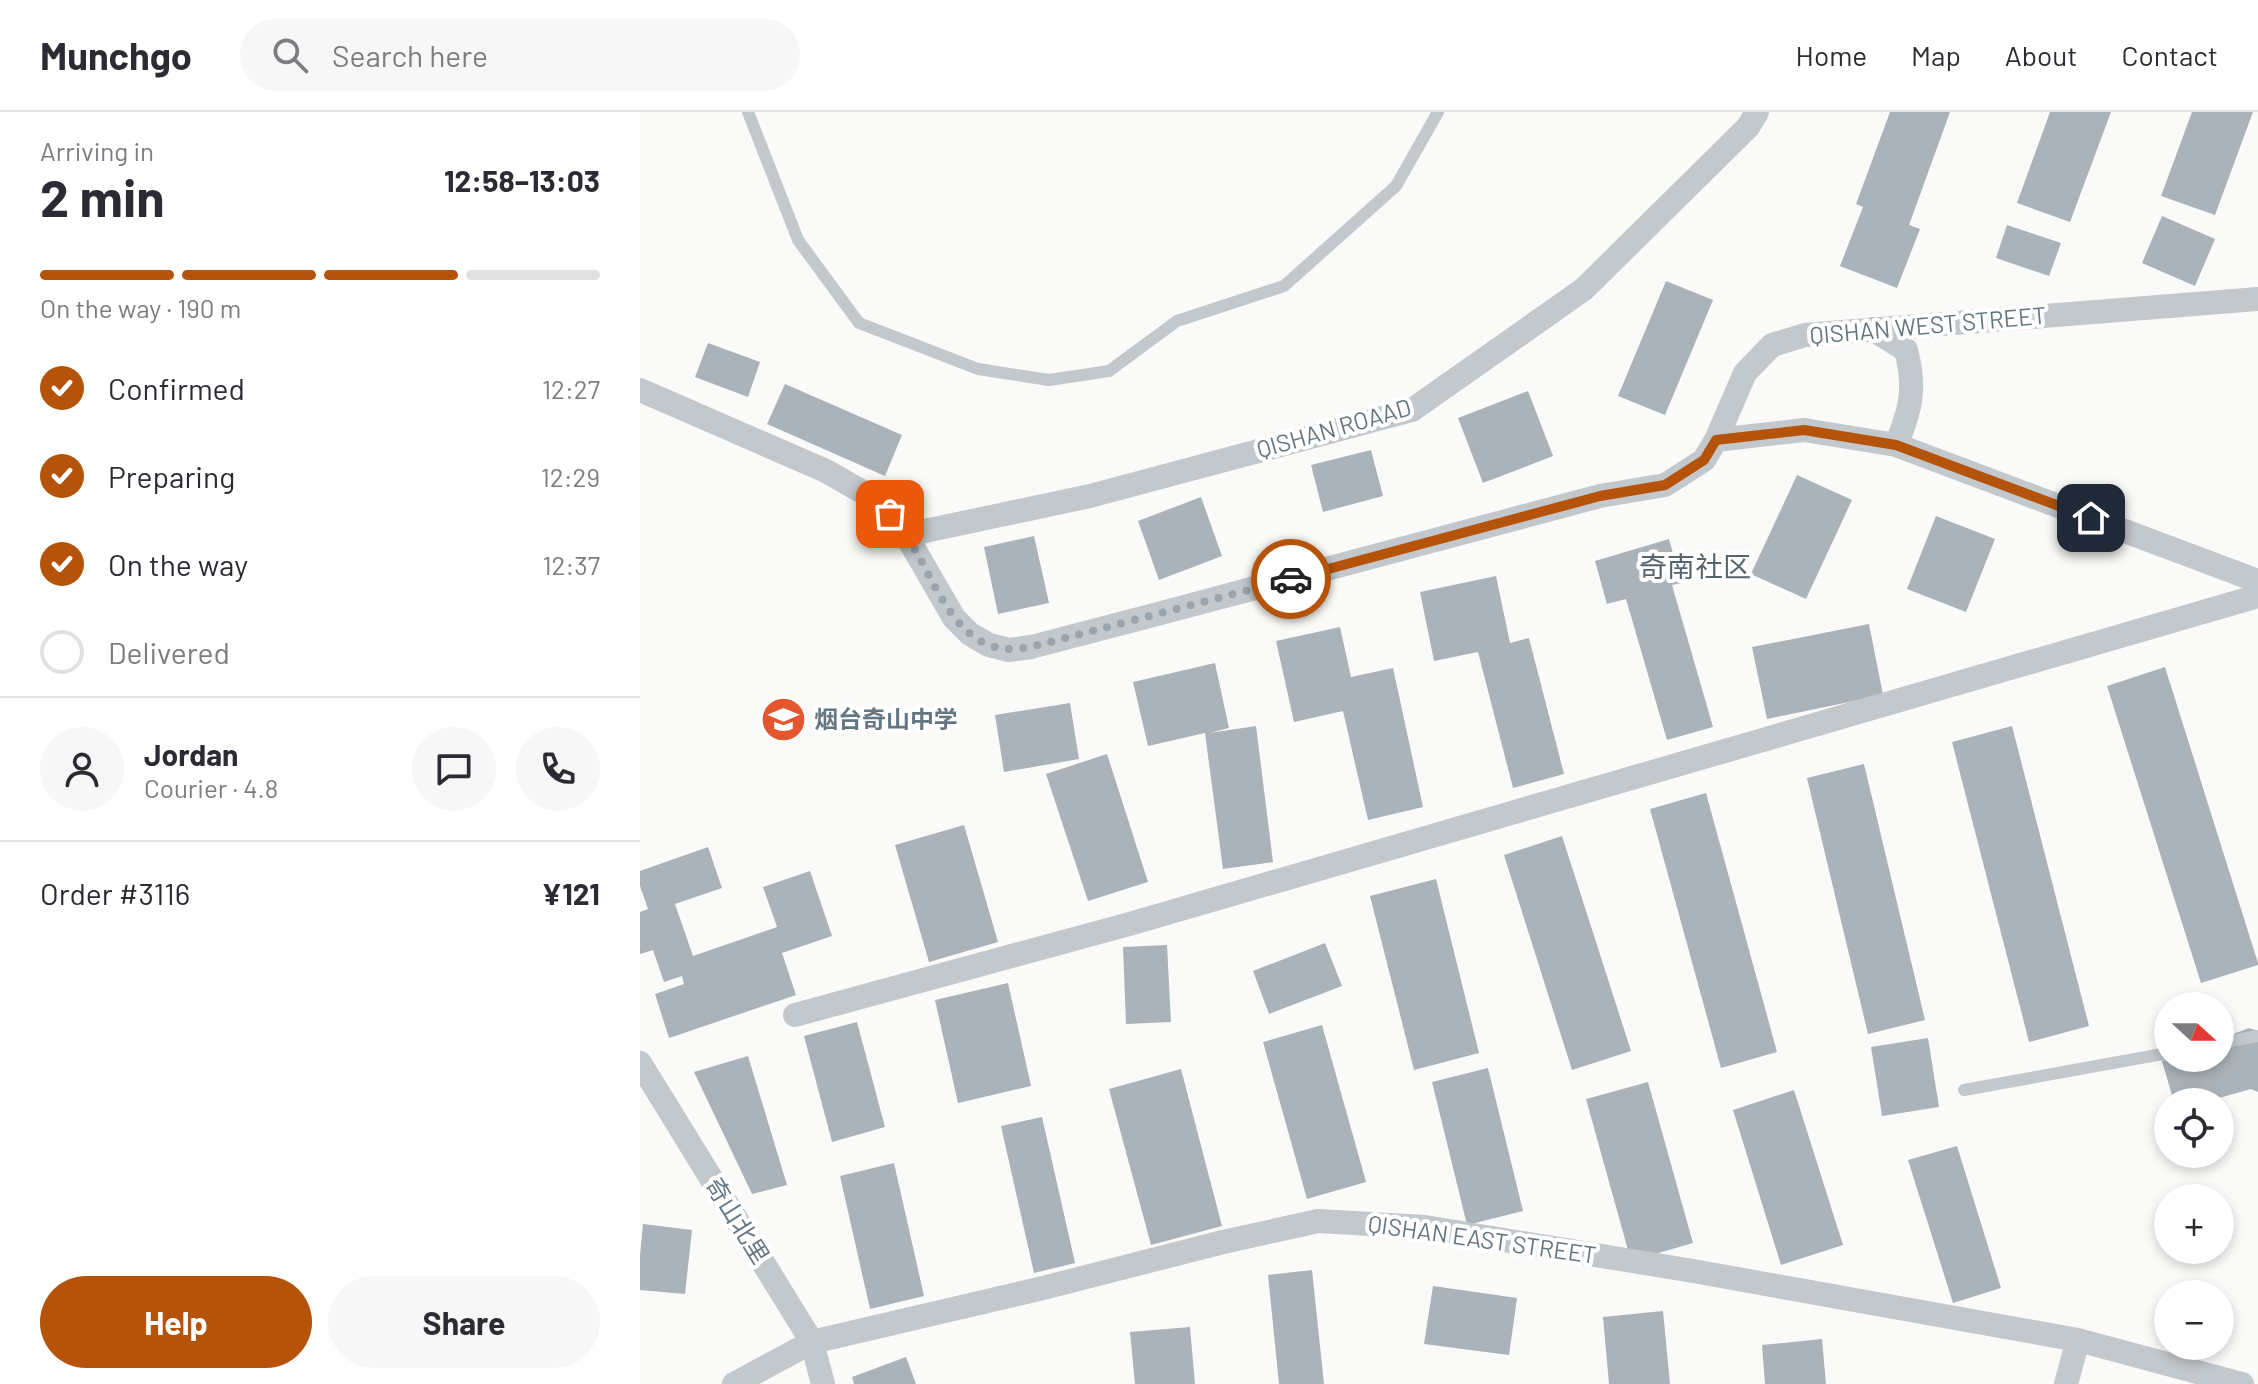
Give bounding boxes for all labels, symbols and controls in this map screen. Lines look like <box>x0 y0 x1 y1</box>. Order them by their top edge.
search box <box>240 19 800 91</box>
text: Munchgo <box>40 32 192 78</box>
icon: search <box>268 33 312 77</box>
text: Search here <box>332 37 488 73</box>
text: Home <box>1796 38 1867 72</box>
text: Map <box>1911 38 1961 72</box>
text: About <box>2005 38 2077 72</box>
text: Contact <box>2121 38 2218 72</box>
text: Arriving in <box>40 135 154 166</box>
text: 12:58–13:03 <box>444 162 600 198</box>
text: 2 min <box>40 165 165 227</box>
text: On the way · 190 m <box>40 292 241 323</box>
street label: QISHAN WEST STREET <box>1808 300 2047 349</box>
icon: check <box>40 366 84 410</box>
text: Confirmed <box>108 370 245 406</box>
text: 12:27 <box>542 373 600 404</box>
street label: QISHAN ROAAD <box>1253 392 1414 463</box>
icon: check <box>40 454 84 498</box>
text: Preparing <box>108 458 235 494</box>
text: 12:29 <box>541 461 600 492</box>
pin <box>856 480 924 548</box>
pin <box>2057 484 2125 552</box>
icon: bag <box>868 492 912 536</box>
icon: home <box>2069 496 2113 540</box>
courier <box>1251 539 1331 619</box>
icon: check <box>40 542 84 586</box>
text: On the way <box>108 546 248 582</box>
text: 12:37 <box>542 549 600 580</box>
district label: 奇南社区 <box>1639 549 1751 583</box>
icon: car <box>1269 557 1313 601</box>
text: Delivered <box>108 634 230 670</box>
school or university icon: 烟台奇山中学 <box>759 696 807 744</box>
place label: 烟台奇山中学 <box>814 704 958 733</box>
button: person <box>40 727 124 811</box>
button: chat <box>412 727 496 811</box>
button: phone <box>516 727 600 811</box>
text: Jordan <box>144 736 239 772</box>
text: Courier · 4.8 <box>144 772 278 803</box>
text: Order #3116 <box>40 875 190 911</box>
text: ¥121 <box>542 875 600 911</box>
north arrow <box>2154 992 2234 1072</box>
map controls <box>2154 992 2234 1360</box>
button: locate <box>2154 1088 2234 1168</box>
street label: 奇山北里 <box>701 1172 776 1269</box>
button: + <box>2154 1184 2234 1264</box>
street label: QISHAN EAST STREET <box>1366 1208 1598 1269</box>
button: Help <box>40 1276 312 1368</box>
button: Share <box>328 1276 600 1368</box>
button: − <box>2154 1280 2234 1360</box>

